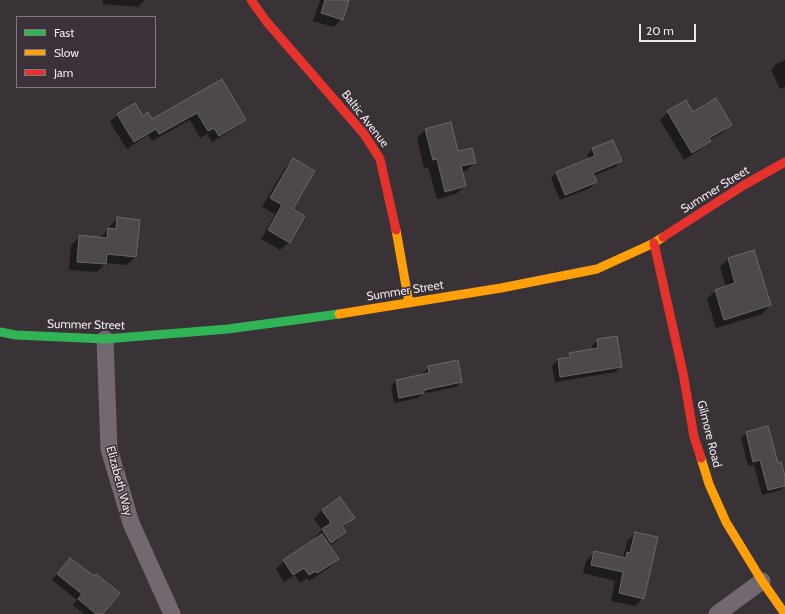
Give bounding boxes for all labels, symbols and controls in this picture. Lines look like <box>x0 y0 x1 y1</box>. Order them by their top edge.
legend <box>16 16 156 88</box>
scale bar <box>641 16 698 42</box>
text: 20 m <box>646 23 674 38</box>
text: Fast <box>54 25 74 40</box>
text: Slow <box>54 45 79 60</box>
text: Jam <box>54 65 73 80</box>
street label: Baltic Avenue <box>338 88 392 150</box>
street label: Summer Street <box>678 163 752 217</box>
street label: Summer Street <box>365 278 445 304</box>
street label: Summer Street <box>47 317 125 333</box>
street label: Gilmore Road <box>694 399 724 469</box>
street label: Elizabeth Way <box>103 444 135 518</box>

